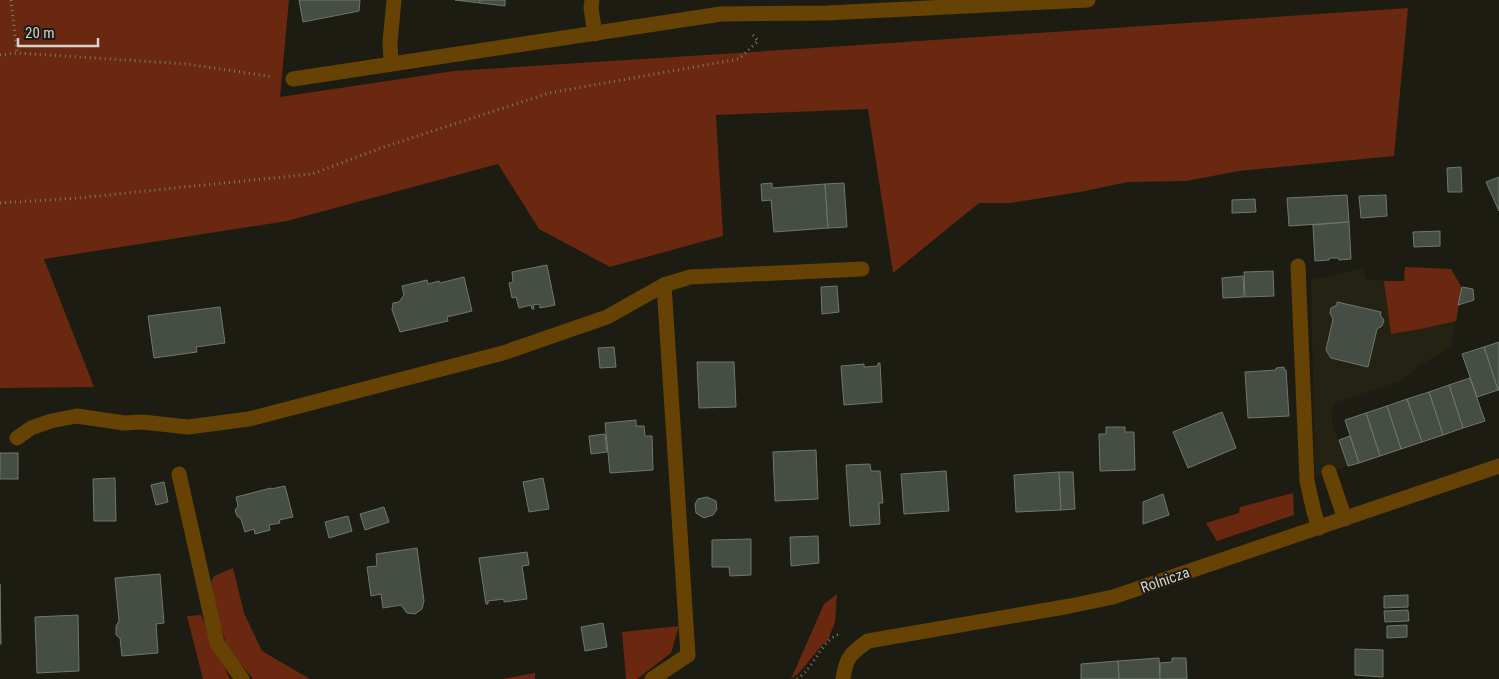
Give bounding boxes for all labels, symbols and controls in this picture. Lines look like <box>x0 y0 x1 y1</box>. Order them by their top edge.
scale bar <box>18 15 98 47</box>
text: 20 m <box>25 24 55 42</box>
street label: Rolnicza <box>1138 563 1192 597</box>

